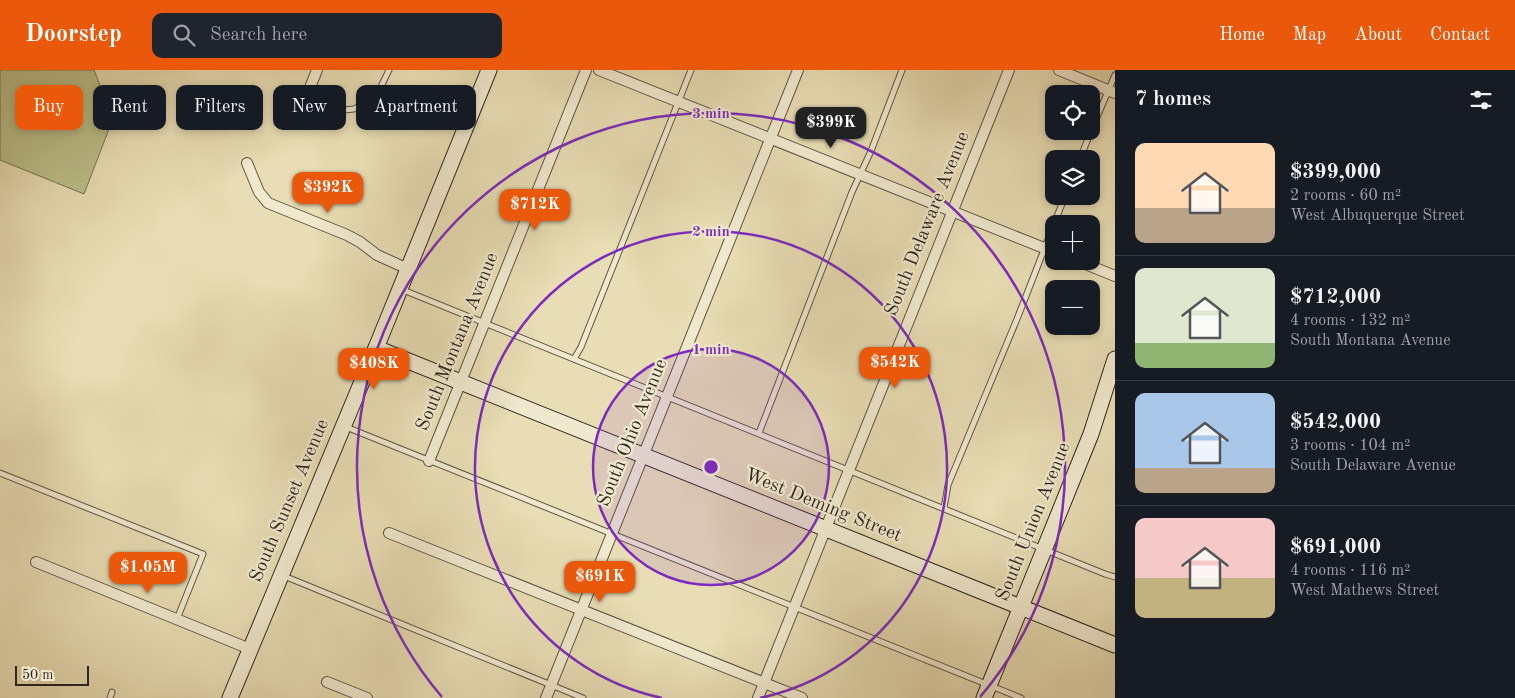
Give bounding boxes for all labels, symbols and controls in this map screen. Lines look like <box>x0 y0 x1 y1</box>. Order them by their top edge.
search box <box>152 13 502 58</box>
icon: search <box>170 21 198 49</box>
text: Doorstep <box>25 23 122 47</box>
text: Search here <box>210 26 307 45</box>
text: Home <box>1219 26 1265 44</box>
text: Map <box>1293 26 1326 44</box>
text: About <box>1354 26 1402 44</box>
text: Contact <box>1430 26 1490 44</box>
chip: Buy <box>15 85 83 130</box>
chip: Rent <box>93 85 166 130</box>
chip: Filters <box>176 85 263 130</box>
chip: New <box>273 85 346 130</box>
chip: Apartment <box>356 85 476 130</box>
map controls <box>1045 85 1100 335</box>
button: locate <box>1045 85 1100 140</box>
icon: filters <box>1467 86 1495 114</box>
text: 7 homes <box>1135 89 1211 110</box>
pin: $399K <box>796 106 866 149</box>
text: 3 min <box>692 107 730 122</box>
text: $399K <box>806 115 856 131</box>
street label: South Delaware Avenue <box>882 129 974 319</box>
button: layers <box>1045 150 1100 205</box>
text: $399,000 <box>1290 162 1381 183</box>
icon: home <box>1175 163 1235 223</box>
pin: $392K <box>293 172 363 214</box>
text: $392K <box>303 180 353 196</box>
text: 2 rooms · 60 m² <box>1290 188 1401 204</box>
pin: $712K <box>500 189 570 231</box>
text: $712K <box>510 197 560 213</box>
text: West Albuquerque Street <box>1290 208 1465 224</box>
button: + <box>1045 215 1100 270</box>
text: 2 min <box>692 225 730 240</box>
street label: South Montana Avenue <box>413 250 503 434</box>
button: − <box>1045 280 1100 335</box>
text: $712,000 <box>1290 287 1381 308</box>
icon: home <box>1175 288 1235 348</box>
text: 4 rooms · 132 m² <box>1290 313 1410 329</box>
text: South Montana Avenue <box>1290 333 1451 349</box>
text: 1 min <box>692 343 730 358</box>
pin: $542K <box>860 346 930 389</box>
pin: $408K <box>339 348 409 390</box>
text: $542K <box>870 355 920 371</box>
text: $408K <box>349 356 399 372</box>
street label: South Ohio Avenue <box>595 356 671 510</box>
text: $542,000 <box>1290 412 1381 433</box>
icon: home <box>1175 413 1235 473</box>
street label: South Sunset Avenue <box>247 417 333 585</box>
text: 3 rooms · 104 m² <box>1290 438 1410 454</box>
street label: South Union Avenue <box>993 440 1075 604</box>
centre of rings <box>702 458 720 476</box>
text: South Delaware Avenue <box>1290 458 1456 474</box>
street label: West Deming Street <box>742 466 904 546</box>
text: $691,000 <box>1290 537 1381 558</box>
icon: home <box>1175 538 1235 598</box>
pin: $1.05M <box>107 552 189 594</box>
text: $1.05M <box>120 560 176 576</box>
pin: $691K <box>565 560 635 603</box>
text: 4 rooms · 116 m² <box>1290 563 1410 579</box>
text: $691K <box>575 569 625 585</box>
text: West Mathews Street <box>1290 583 1439 599</box>
scale bar <box>15 663 89 686</box>
text: 50 m <box>22 668 53 682</box>

